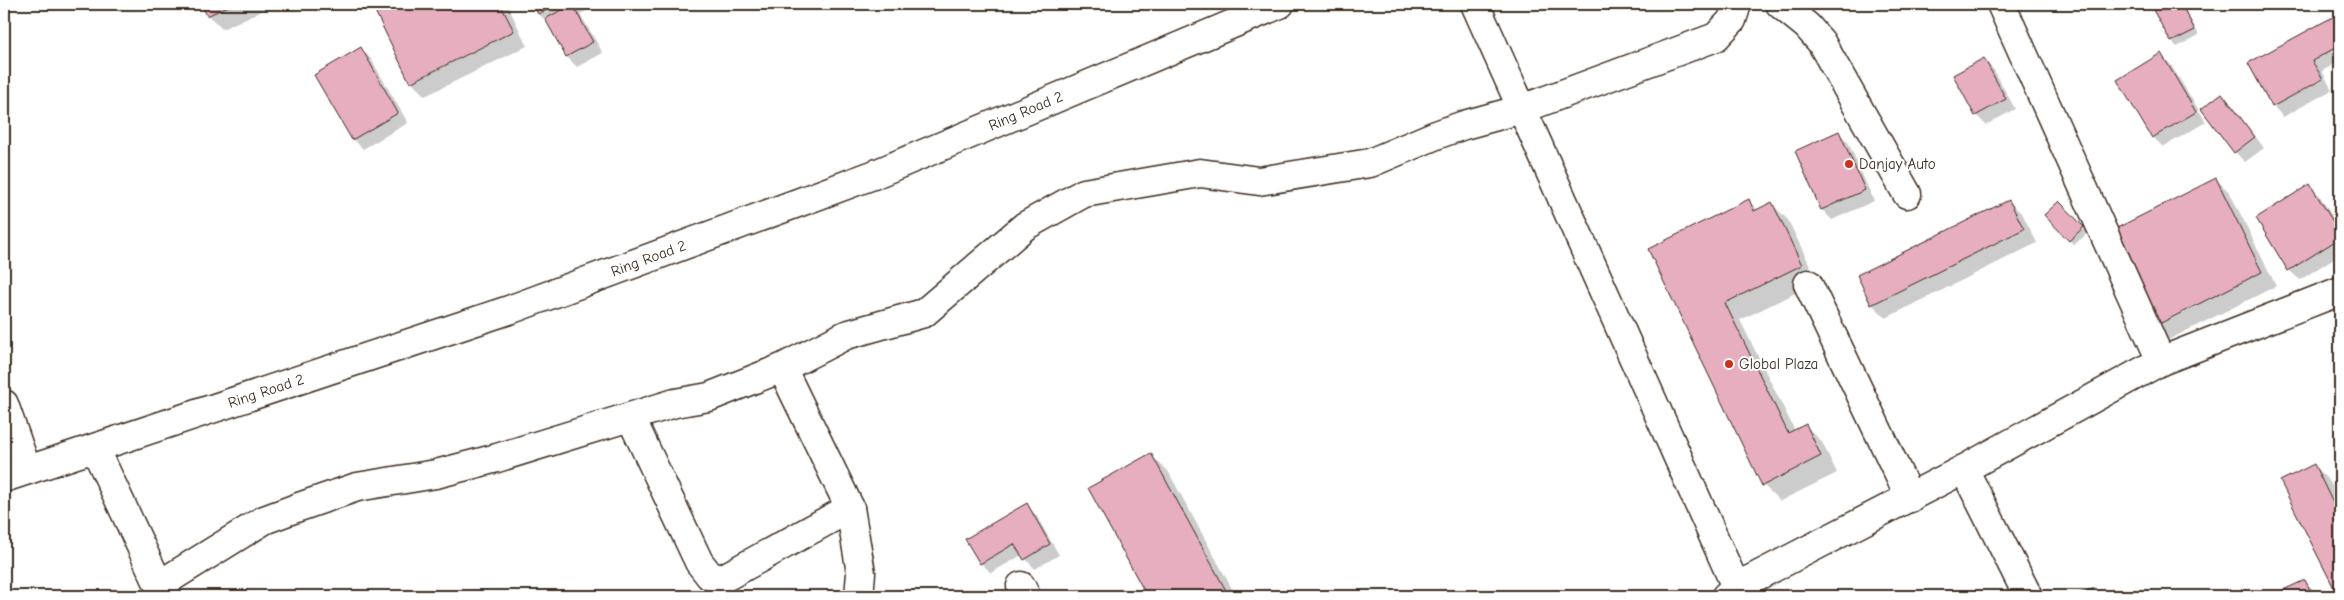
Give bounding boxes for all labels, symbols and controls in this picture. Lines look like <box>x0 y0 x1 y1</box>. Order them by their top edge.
street label: Ring Road 2 <box>986 87 1065 134</box>
place label: Danjay Auto <box>1859 155 1936 173</box>
marker: Danjay Auto <box>1843 158 1855 170</box>
street label: Ring Road 2 <box>608 236 689 280</box>
place label: Global Plaza <box>1739 355 1818 373</box>
marker: Global Plaza <box>1723 358 1735 370</box>
street label: Ring Road 2 <box>226 370 306 412</box>

